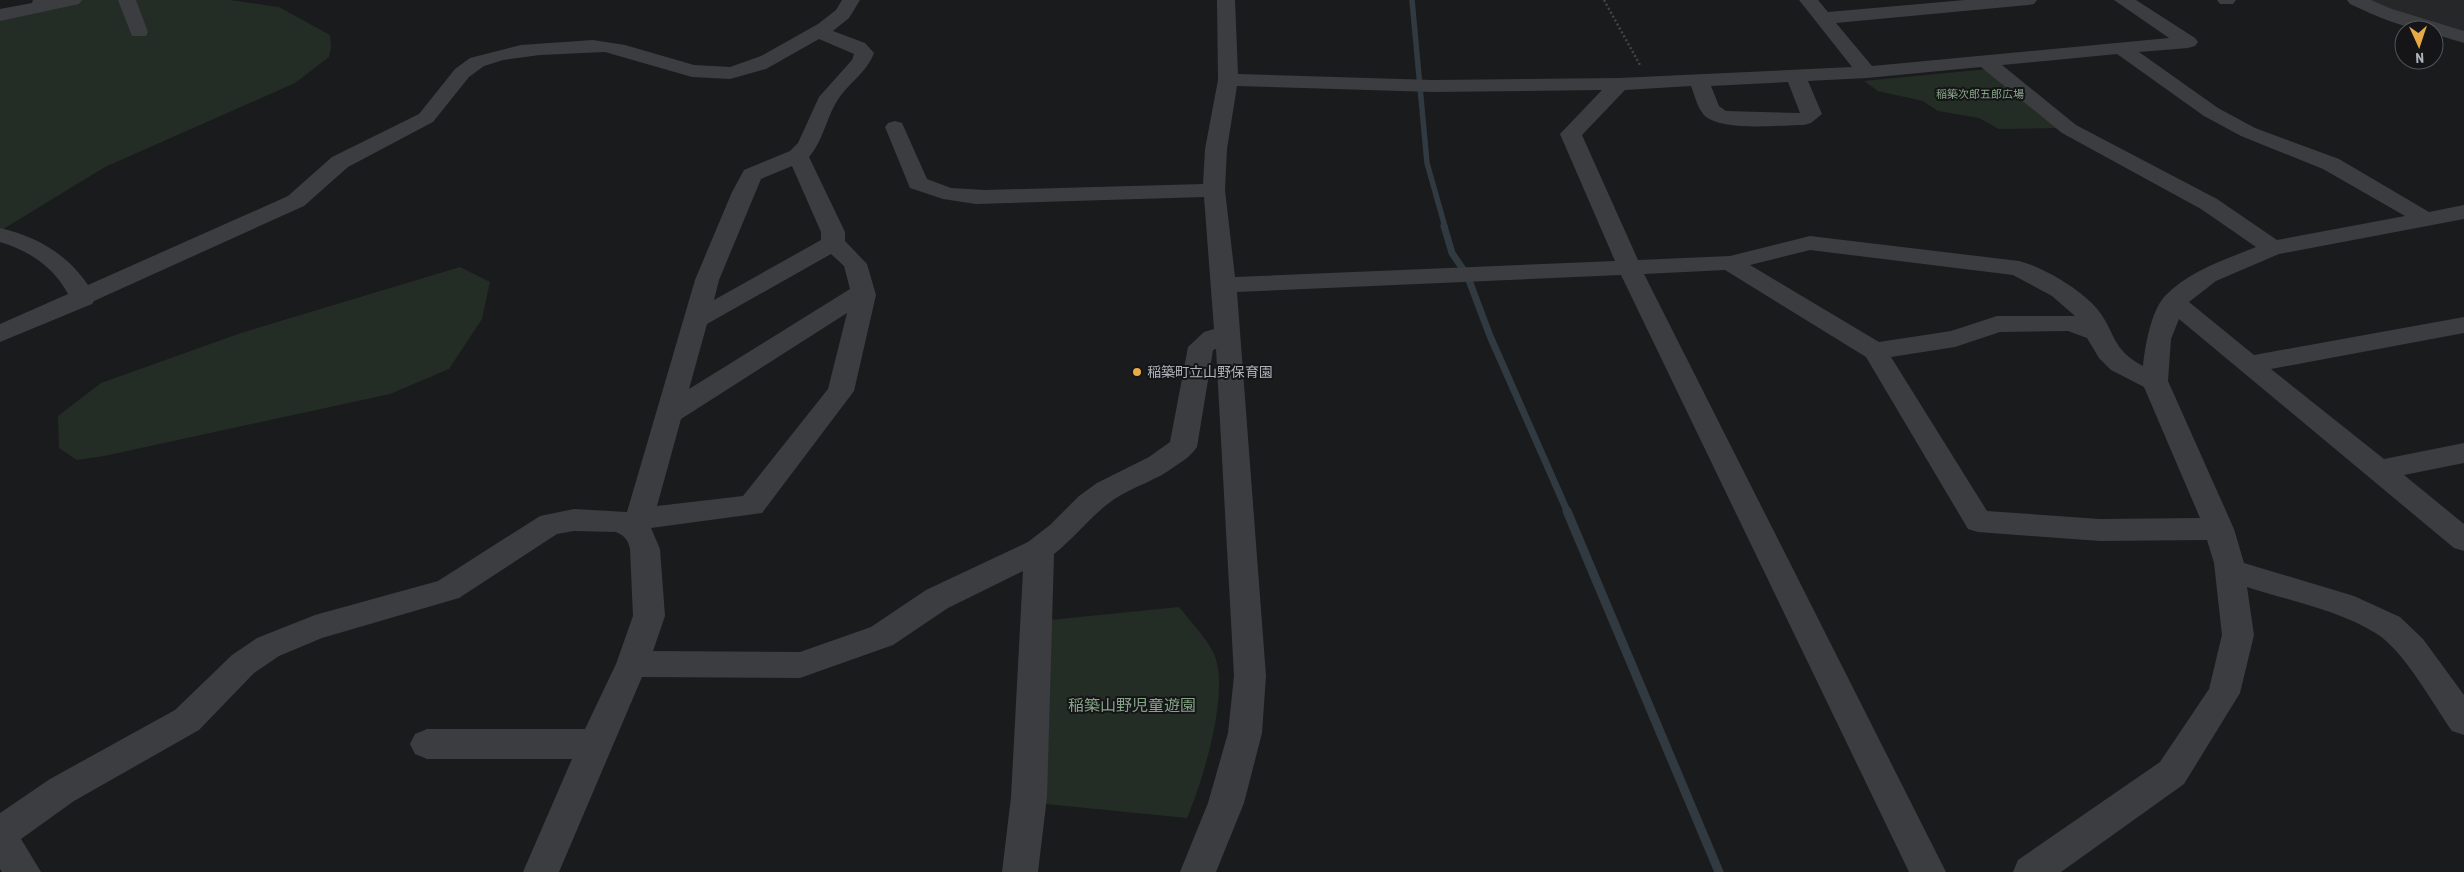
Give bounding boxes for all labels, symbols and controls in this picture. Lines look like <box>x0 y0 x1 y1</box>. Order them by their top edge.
north arrow <box>2394 20 2444 70</box>
text: N <box>2415 50 2424 66</box>
park label: 稲築次郎五郎広場 <box>1936 88 2024 101</box>
place label: 稲築町立山野保育園 <box>1147 364 1273 380</box>
marker: 稲築町立山野保育園 <box>1131 366 1143 378</box>
park label: 稲築山野児童遊園 <box>1068 696 1196 715</box>

